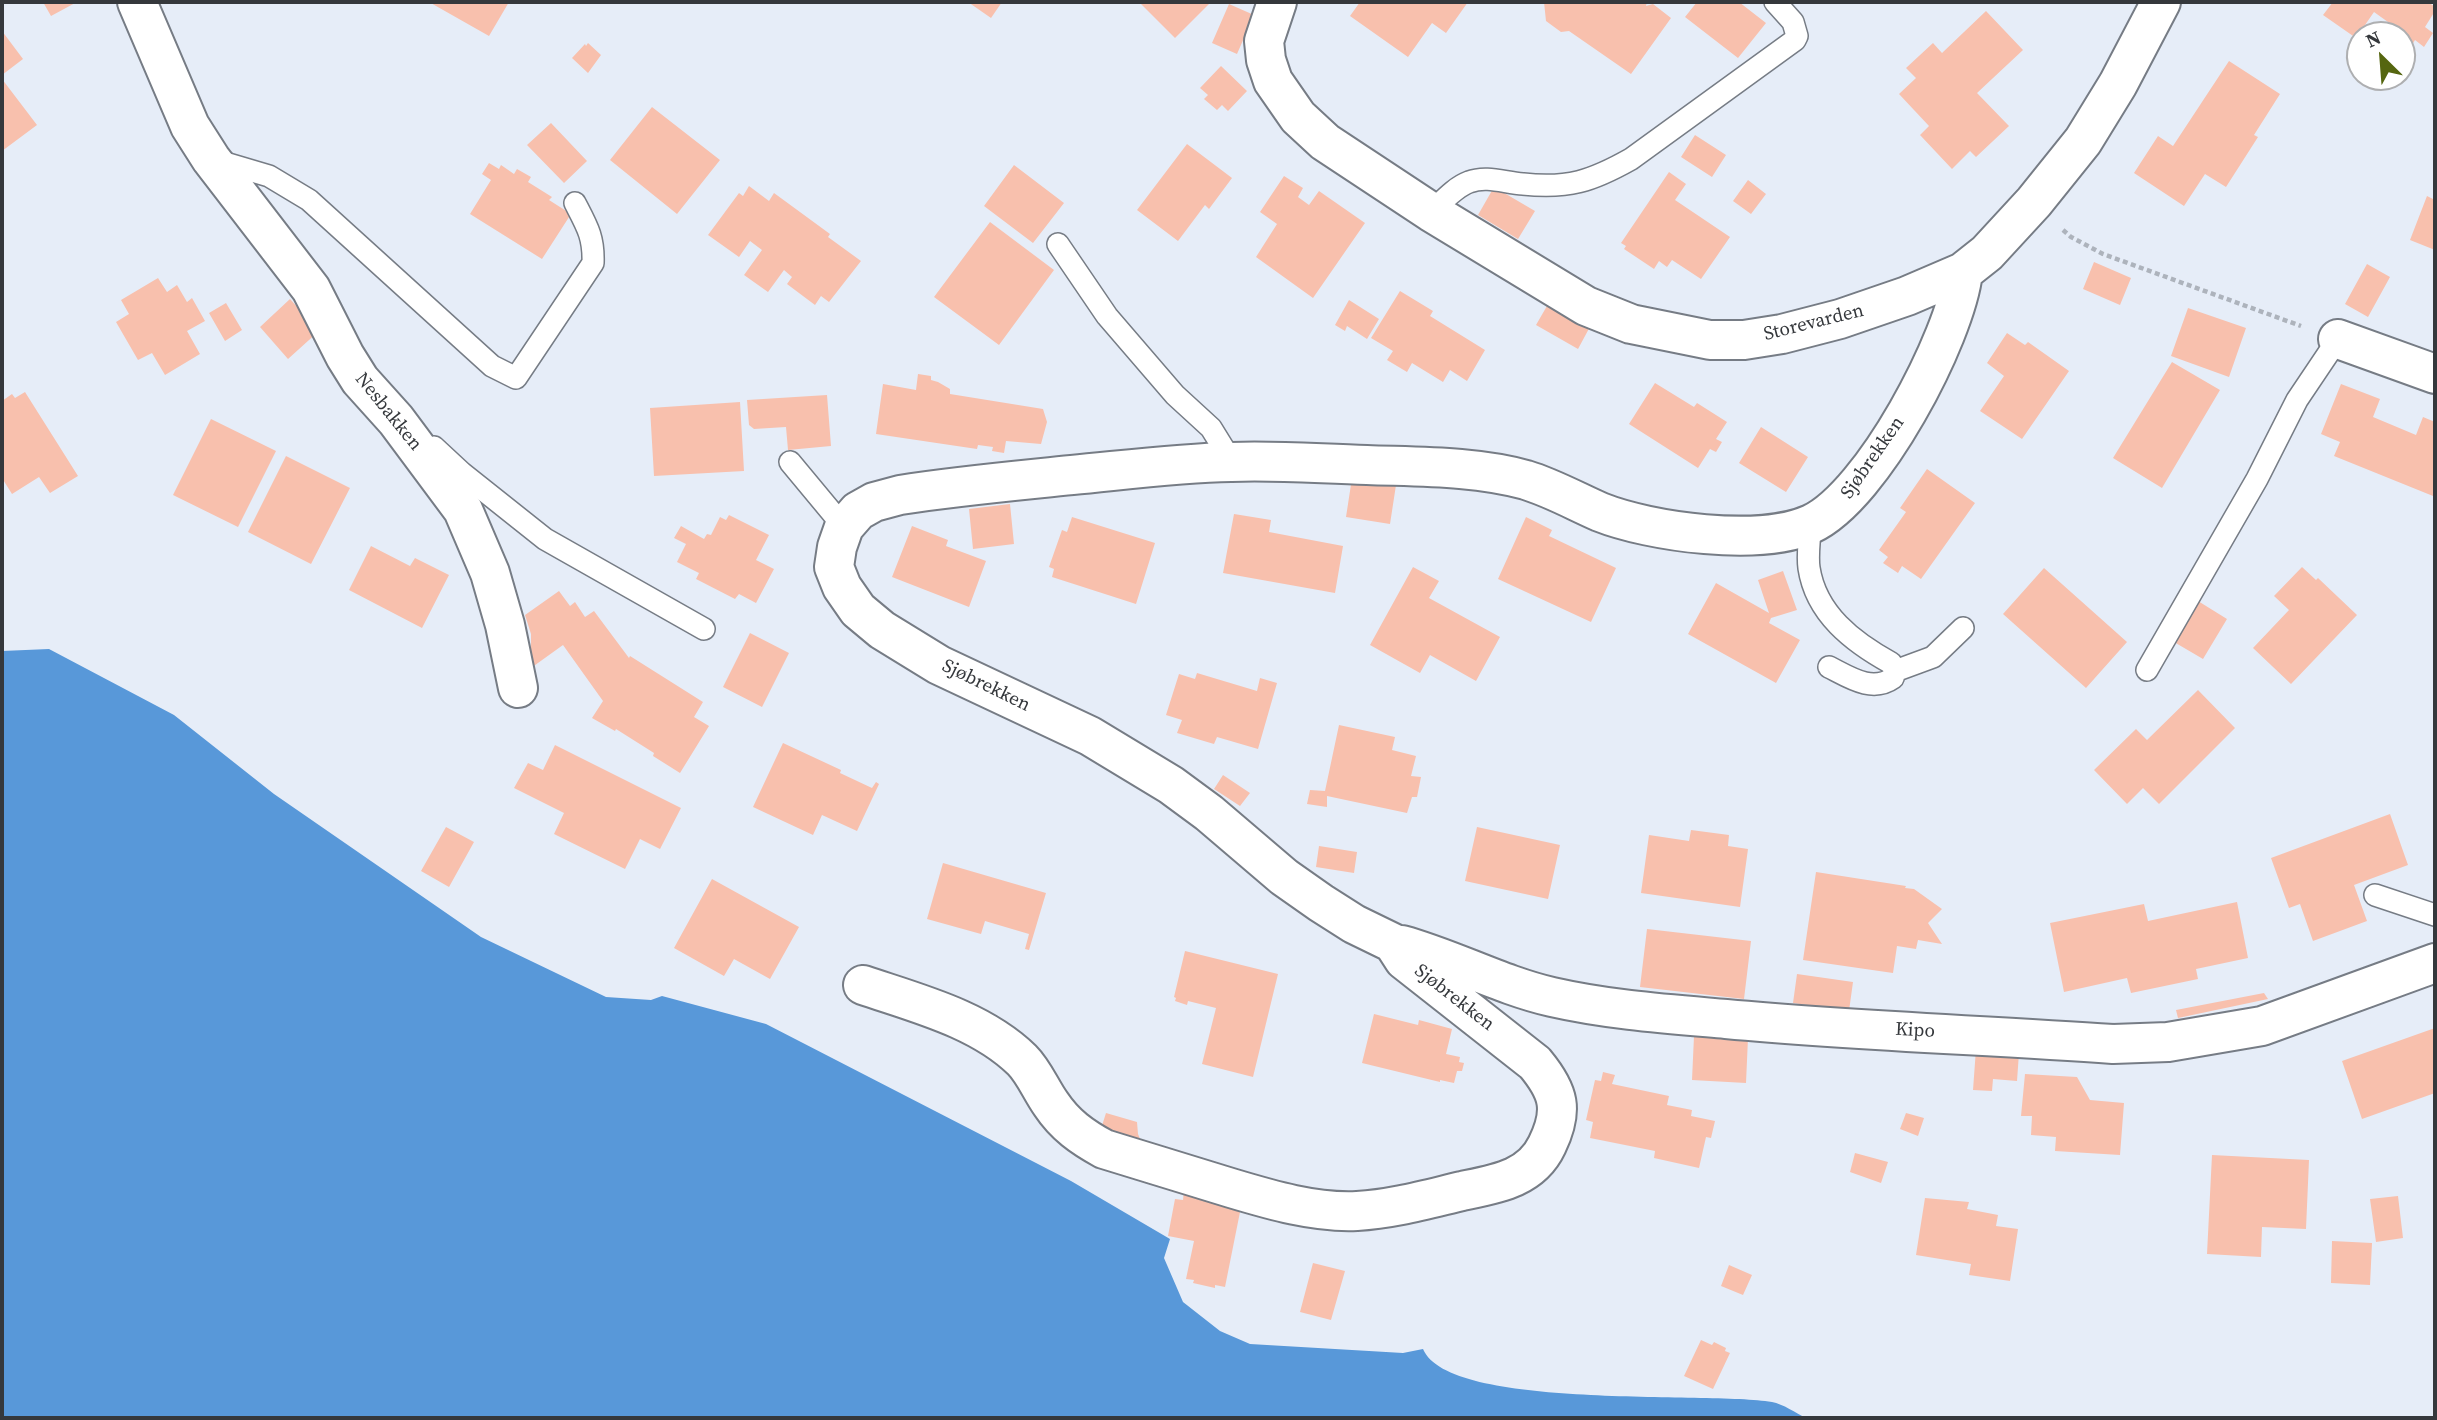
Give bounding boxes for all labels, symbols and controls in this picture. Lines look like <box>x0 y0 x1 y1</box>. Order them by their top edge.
north arrow <box>2346 21 2416 91</box>
text: N <box>2361 24 2385 53</box>
street label: Storevarden <box>1762 300 1866 346</box>
street label: Nesbakken <box>350 368 426 456</box>
street label: Sjøbrekken <box>1836 412 1910 504</box>
street label: Sjøbrekken <box>938 655 1034 717</box>
street label: Sjøbrekken <box>1409 960 1499 1036</box>
street label: Kipo <box>1895 1019 1935 1043</box>

